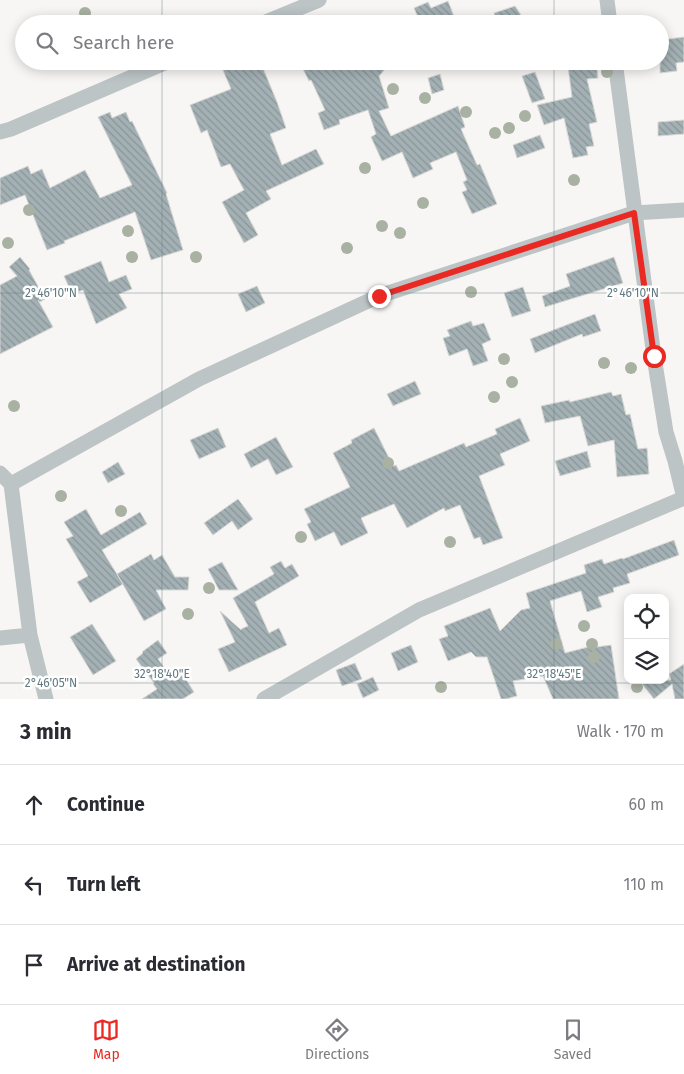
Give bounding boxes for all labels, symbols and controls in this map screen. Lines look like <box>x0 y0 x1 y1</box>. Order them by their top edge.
search box <box>15 15 669 70</box>
icon: search <box>33 29 61 57</box>
text: Search here <box>73 31 174 54</box>
route end <box>368 285 391 308</box>
text: 2°46'10"N <box>25 286 77 300</box>
text: 2°46'10"N <box>607 286 659 300</box>
route start <box>643 345 666 368</box>
map controls <box>624 594 669 684</box>
button: locate <box>624 594 669 639</box>
button: layers <box>624 639 669 684</box>
text: 32°18'40"E <box>134 667 190 681</box>
text: 32°18'45"E <box>527 667 582 681</box>
text: 2°46'05"N <box>25 676 77 690</box>
text: 3 min <box>20 719 72 745</box>
text: Walk · 170 m <box>577 722 664 741</box>
icon: ahead <box>20 791 48 819</box>
text: Continue <box>67 793 145 816</box>
text: 60 m <box>629 795 664 814</box>
icon: left <box>20 871 48 899</box>
text: Turn left <box>67 873 141 896</box>
text: 110 m <box>623 875 664 894</box>
icon: arrive <box>20 951 48 979</box>
text: Arrive at destination <box>67 953 246 976</box>
tab: Map <box>92 1016 120 1063</box>
tab: Directions <box>305 1016 369 1063</box>
tab: Saved <box>554 1016 592 1063</box>

